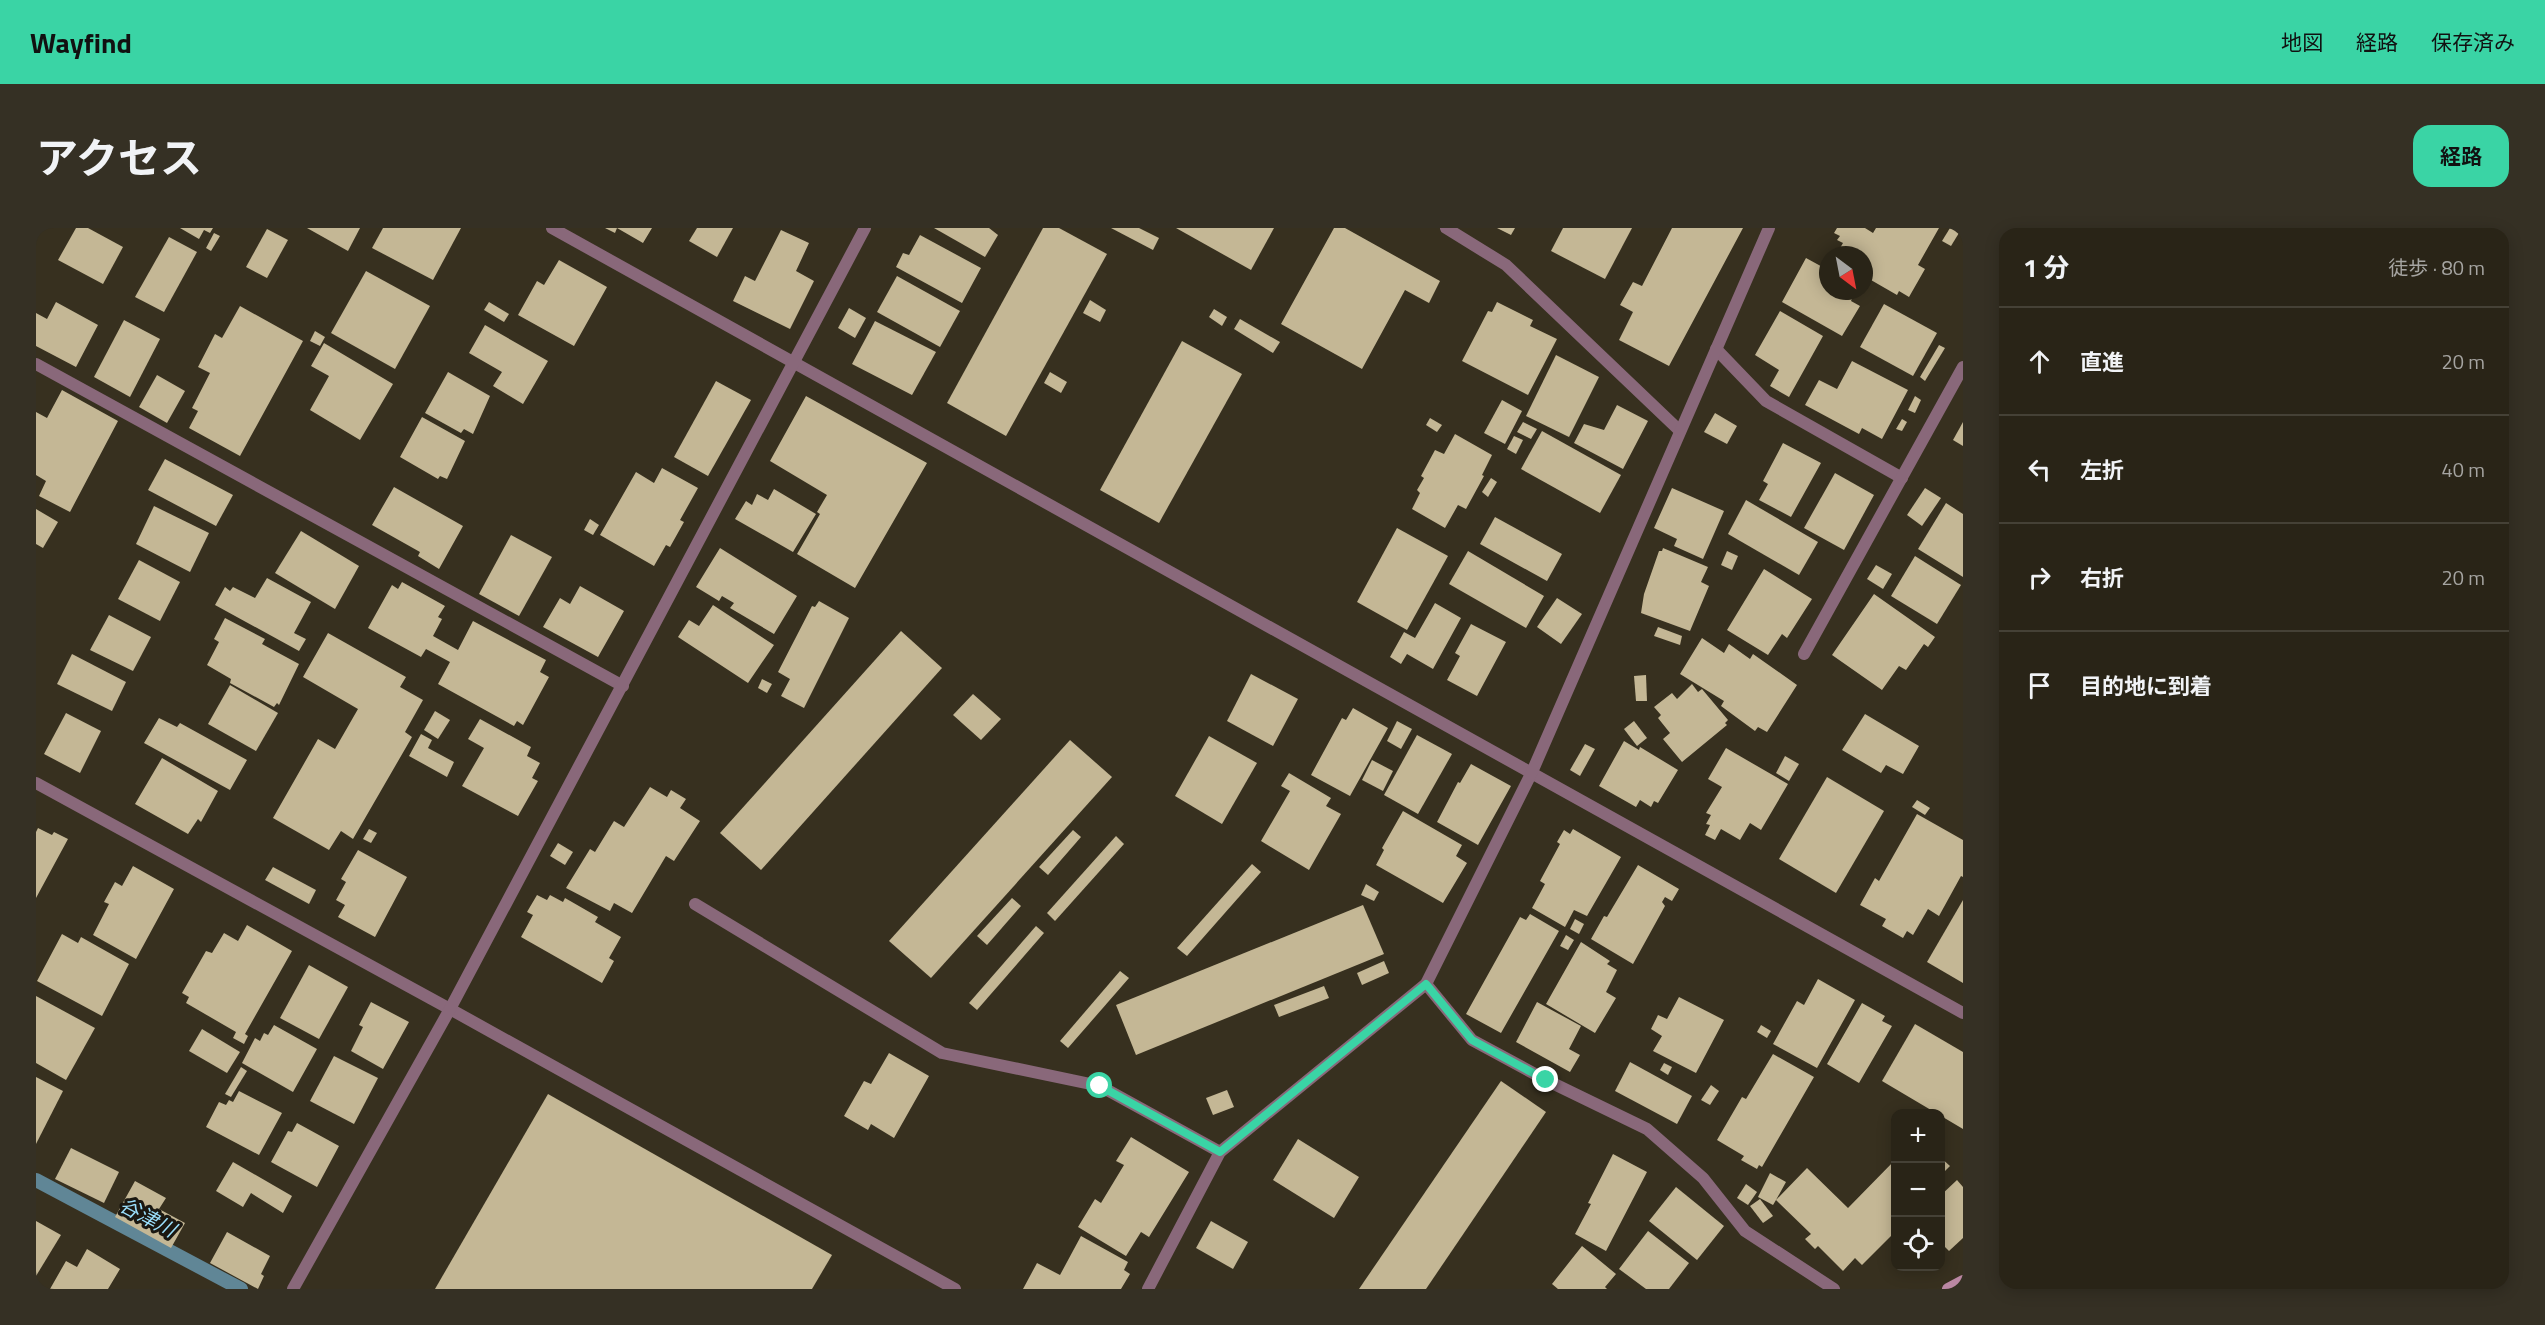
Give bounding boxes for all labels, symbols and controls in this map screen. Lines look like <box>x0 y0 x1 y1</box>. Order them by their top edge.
text: Wayfind <box>30 21 132 64</box>
text: 地図 <box>2281 26 2323 58</box>
text: 経路 <box>2356 26 2398 58</box>
text: 保存済み <box>2431 26 2515 58</box>
text: アクセス <box>36 125 202 189</box>
button: 経路 <box>2413 125 2509 187</box>
north arrow <box>1819 246 1873 300</box>
text: 1 分 <box>2023 248 2069 287</box>
text: 徒歩 · 80 m <box>2388 252 2485 283</box>
icon: ahead <box>2023 345 2056 378</box>
text: 直進 <box>2080 345 2124 379</box>
text: 20 m <box>2441 346 2485 377</box>
icon: left <box>2023 453 2056 486</box>
text: 左折 <box>2080 453 2124 487</box>
text: 40 m <box>2441 454 2485 485</box>
icon: right <box>2023 561 2056 594</box>
text: 右折 <box>2080 561 2124 595</box>
text: 20 m <box>2441 562 2485 593</box>
icon: arrive <box>2023 669 2056 702</box>
text: 目的地に到着 <box>2080 669 2212 703</box>
route end <box>1532 1066 1558 1092</box>
route start <box>1086 1072 1112 1098</box>
map controls <box>1891 1109 1945 1271</box>
button: + <box>1891 1109 1945 1163</box>
button: − <box>1891 1163 1945 1217</box>
water label: 谷津川 <box>114 1189 184 1246</box>
button: locate <box>1891 1217 1945 1271</box>

